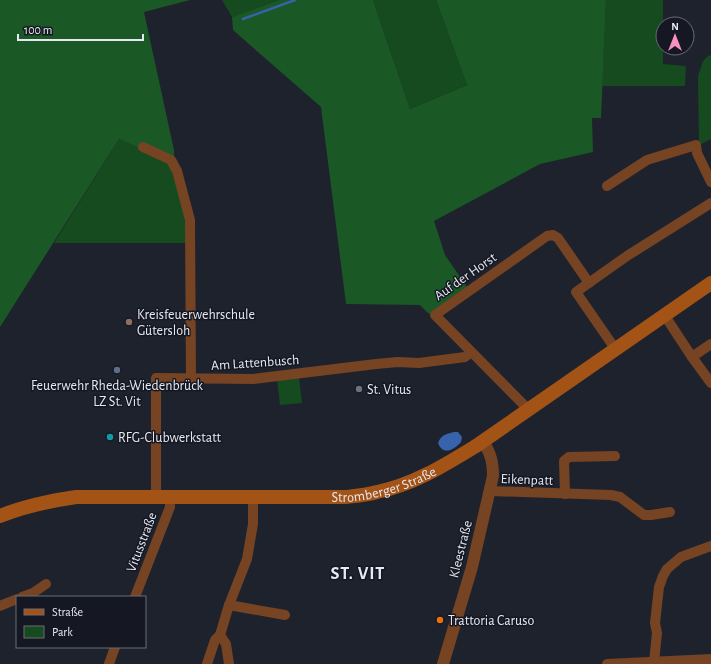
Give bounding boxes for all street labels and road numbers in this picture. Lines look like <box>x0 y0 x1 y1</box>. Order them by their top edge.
street label: Auf der Horst <box>432 250 500 303</box>
street label: Am Lattenbusch <box>211 353 300 373</box>
street label: Stromberger Straße <box>331 465 439 505</box>
street label: Eikenpatt <box>500 472 554 488</box>
street label: Vitusstraße <box>124 511 160 574</box>
street label: Kleestraße <box>447 519 475 579</box>

